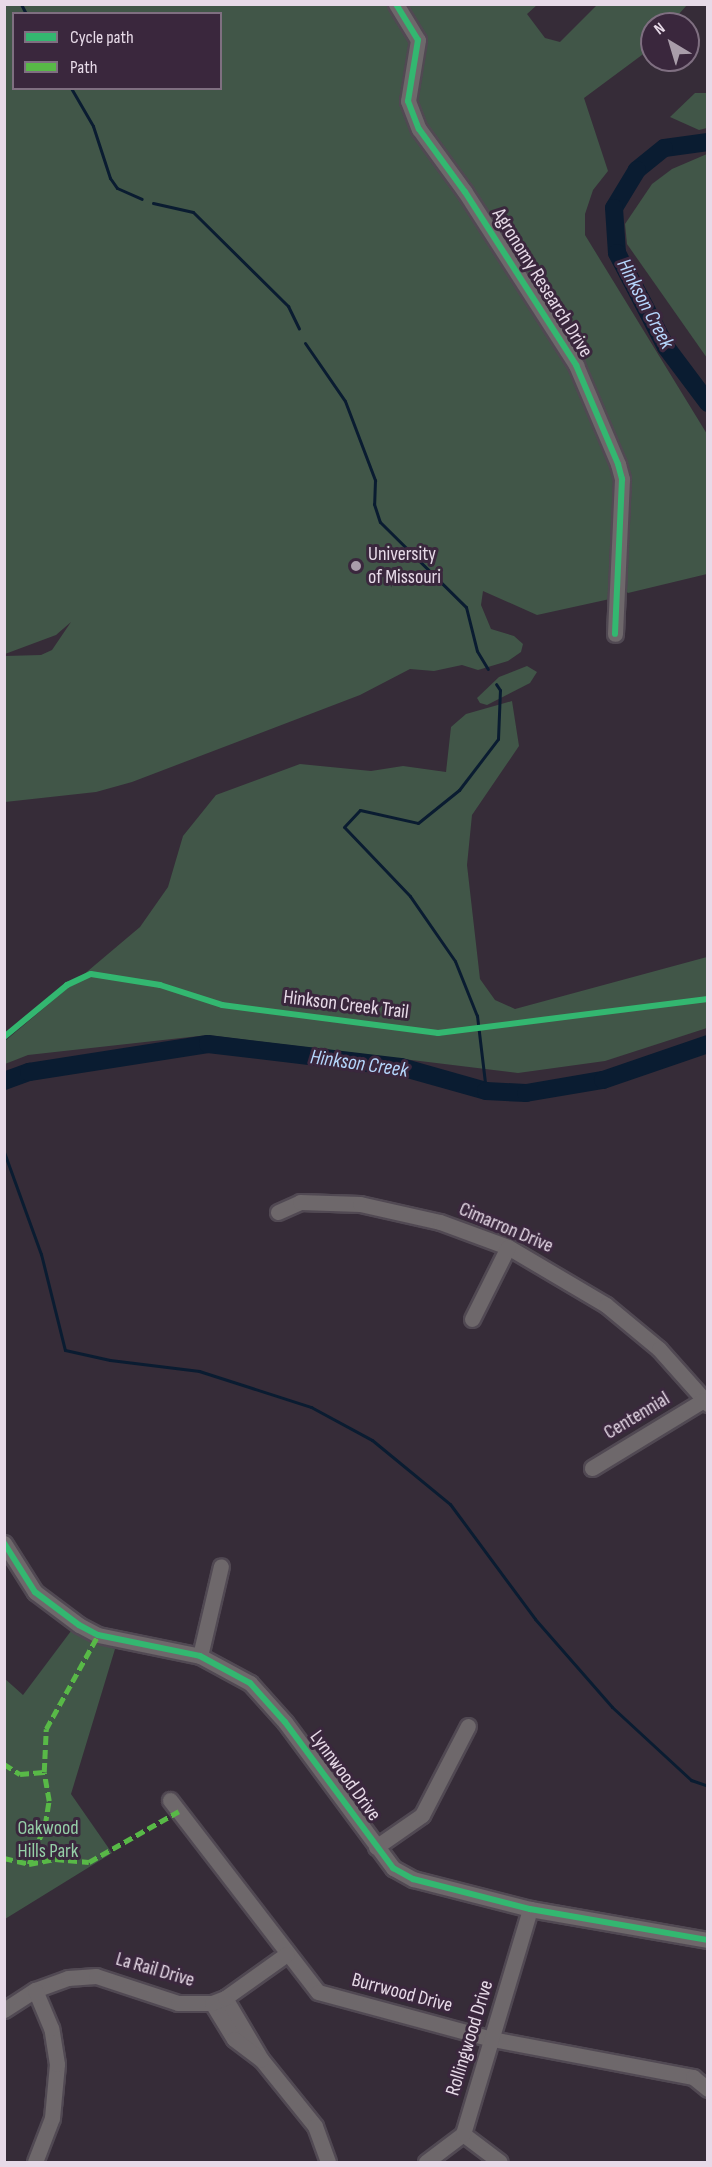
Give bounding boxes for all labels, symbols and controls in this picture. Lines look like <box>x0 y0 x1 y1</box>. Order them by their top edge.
legend <box>12 12 222 90</box>
north arrow <box>640 12 700 72</box>
text: N <box>651 19 669 39</box>
text: Cycle path <box>70 27 134 48</box>
text: Path <box>70 57 98 78</box>
street label: Agronomy Research Drive <box>486 204 598 362</box>
water label: Hinkson Creek <box>611 255 679 353</box>
place label: University of Missouri <box>368 542 441 589</box>
marker: University of Missouri <box>349 559 363 573</box>
street label: Hinkson Creek Trail <box>282 985 410 1025</box>
water label: Hinkson Creek <box>308 1045 410 1083</box>
street label: Cimarron Drive <box>455 1197 557 1259</box>
street label: Centennial <box>600 1387 674 1445</box>
street label: Lynnwood Drive <box>304 1726 386 1826</box>
park label: Oakwood Hills Park <box>17 1817 79 1864</box>
street label: La Rail Drive <box>113 1947 197 1993</box>
street label: Burrwood Drive <box>349 1968 455 2018</box>
street label: Rollingwood Drive <box>441 1977 499 2099</box>

